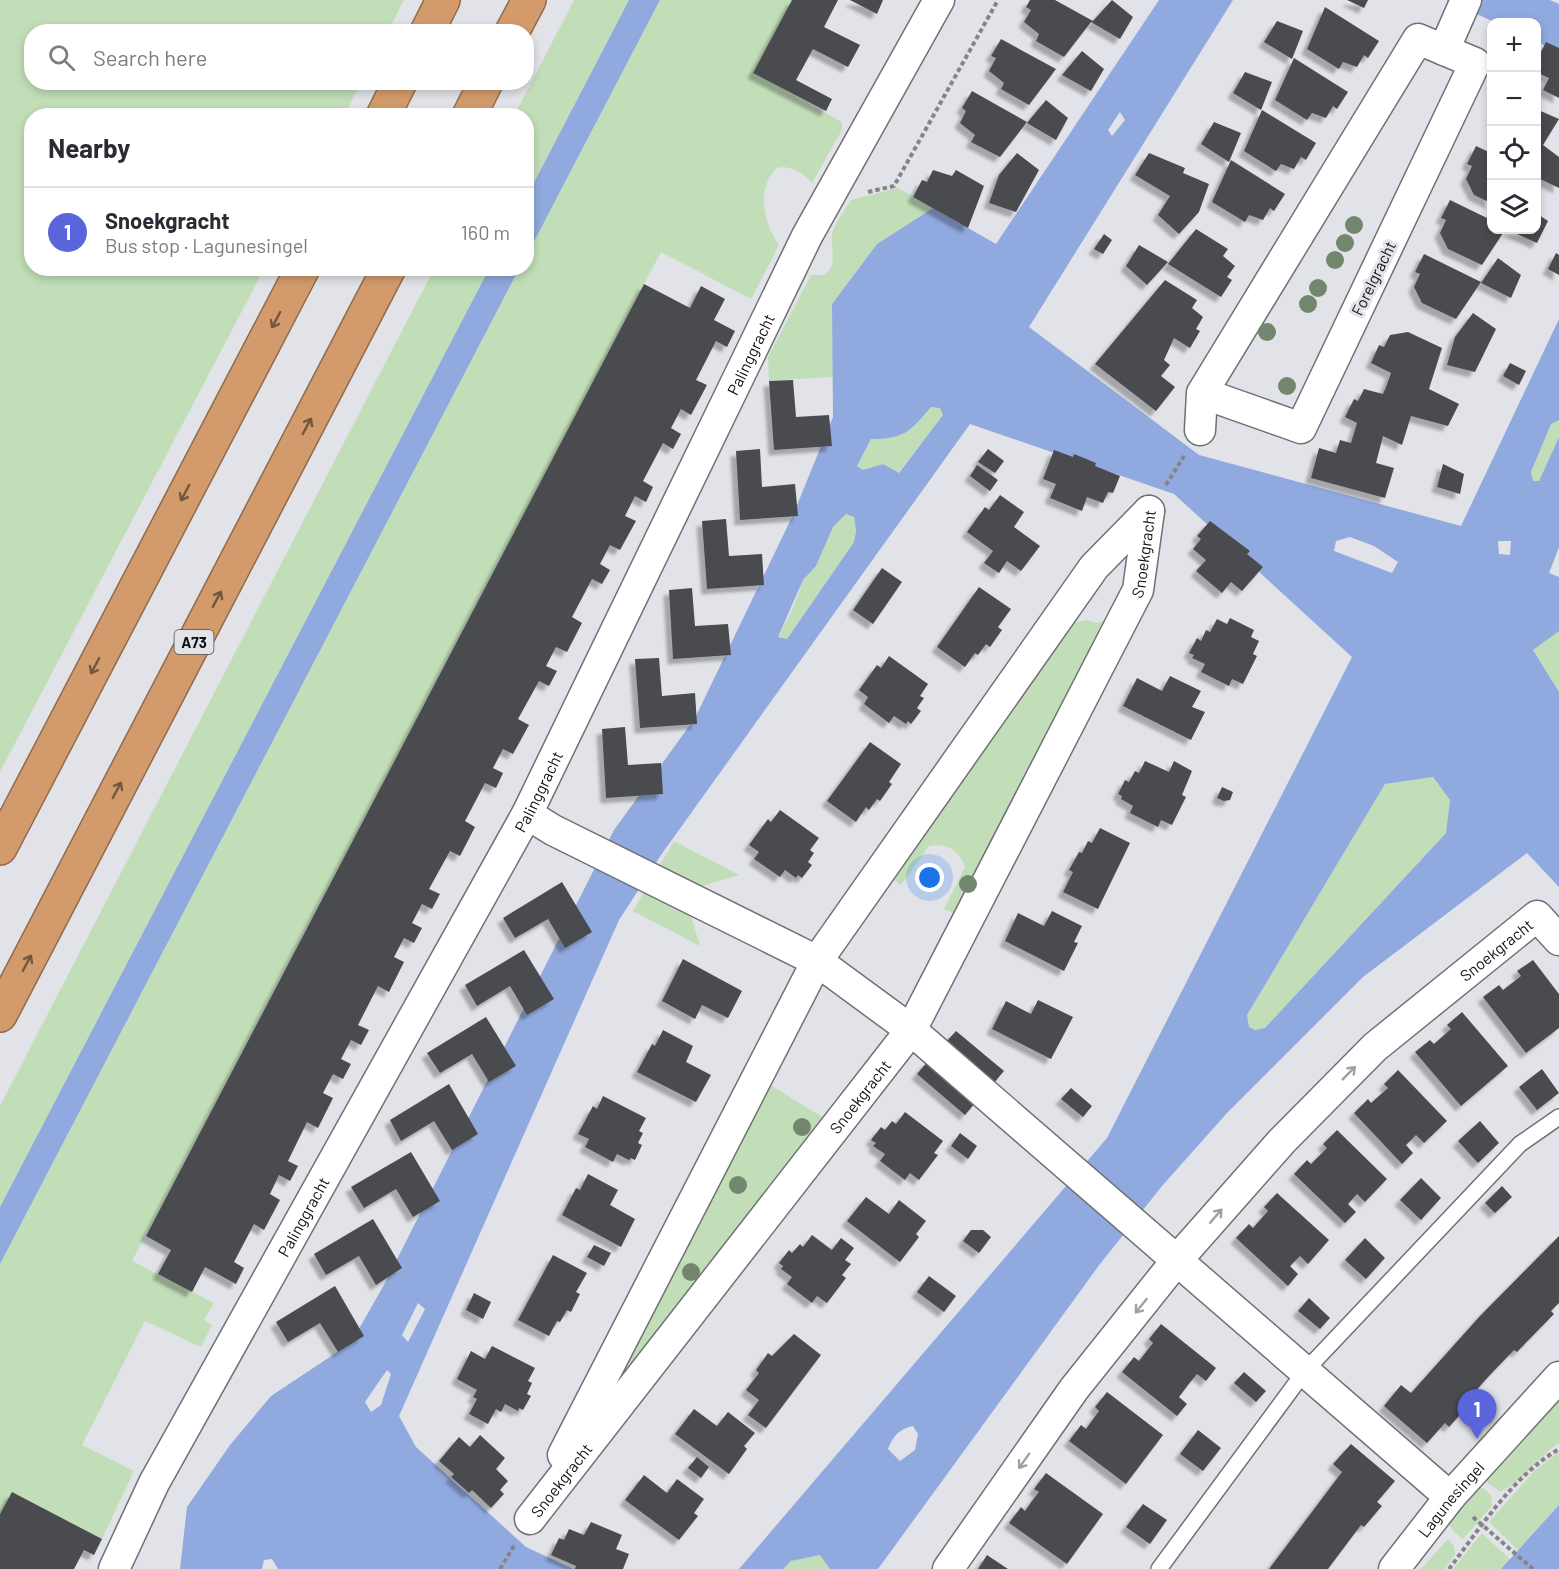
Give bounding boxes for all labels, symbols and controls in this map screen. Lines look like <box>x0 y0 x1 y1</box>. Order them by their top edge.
map controls <box>1487 18 1541 234</box>
button: + <box>1487 18 1541 72</box>
search box <box>24 24 534 90</box>
icon: search <box>45 41 78 74</box>
text: Search here <box>93 44 207 70</box>
button: − <box>1487 72 1541 126</box>
button: locate <box>1487 126 1541 180</box>
text: Nearby <box>48 132 130 163</box>
button: layers <box>1487 180 1541 234</box>
text: Snoekgracht <box>105 207 230 233</box>
text: 1 <box>64 220 71 244</box>
text: 160 m <box>461 220 510 244</box>
text: Bus stop · Lagunesingel <box>105 233 308 257</box>
street label: Forelgracht <box>1347 238 1399 318</box>
street label: Palinggracht <box>722 310 778 398</box>
one-way arrow <box>270 311 281 329</box>
one-way arrow <box>302 417 313 435</box>
one-way arrow <box>179 484 191 501</box>
street label: Snoekgracht <box>1126 508 1159 601</box>
one-way arrow <box>212 590 223 608</box>
road number: A73 <box>174 630 214 654</box>
one-way arrow <box>89 657 101 674</box>
street label: Palinggracht <box>510 748 566 835</box>
one-way arrow <box>112 782 123 800</box>
your location <box>915 863 944 892</box>
street label: Snoekgracht <box>1455 914 1536 985</box>
one-way arrow <box>21 955 33 972</box>
street label: Snoekgracht <box>825 1056 894 1137</box>
one-way arrow <box>1341 1066 1356 1081</box>
street label: Palinggracht <box>273 1173 332 1259</box>
one-way arrow <box>1209 1209 1223 1224</box>
one-way arrow <box>1134 1297 1147 1313</box>
pin: 1 <box>1458 1390 1496 1439</box>
street label: Snoekgracht <box>526 1439 595 1520</box>
one-way arrow <box>1018 1453 1030 1469</box>
street label: Lagunesingel <box>1413 1457 1487 1540</box>

